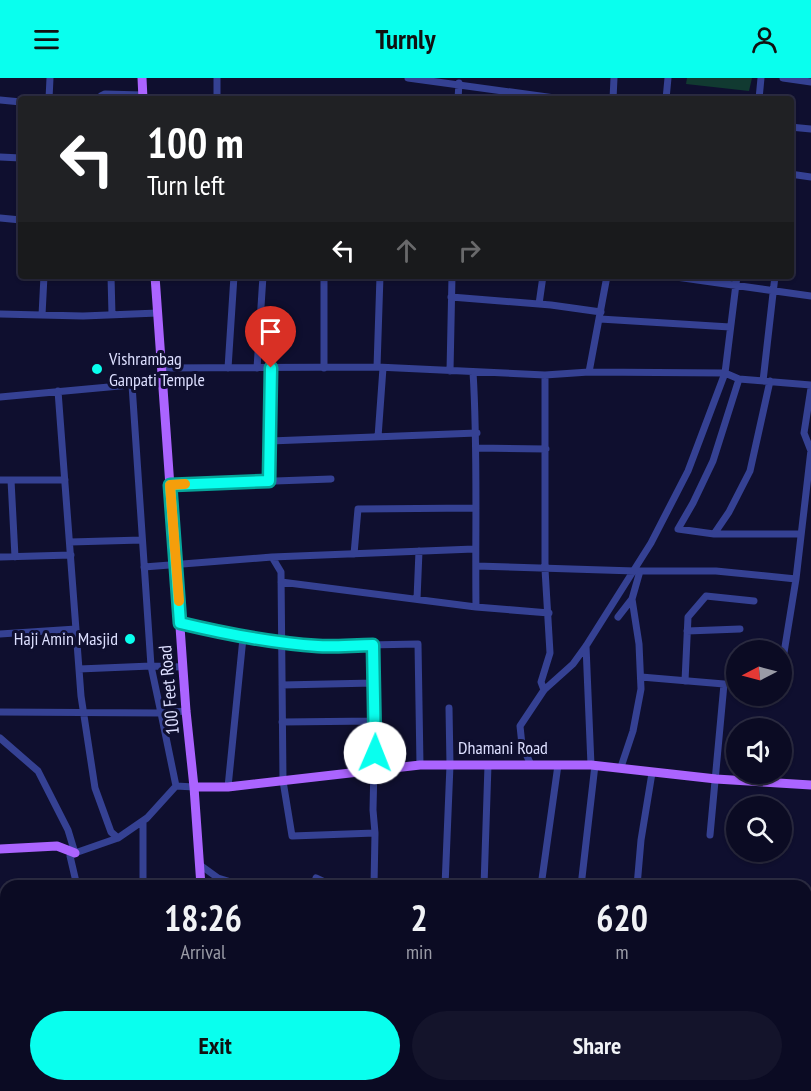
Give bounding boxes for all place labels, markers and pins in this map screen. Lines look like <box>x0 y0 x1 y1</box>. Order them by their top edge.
pin <box>245 306 296 368</box>
place label: Vishrambag Ganpati Temple <box>108 347 205 391</box>
marker: Vishrambag Ganpati Temple <box>90 362 104 376</box>
place label: Haji Amin Masjid <box>14 627 118 650</box>
marker: Haji Amin Masjid <box>123 632 137 646</box>

